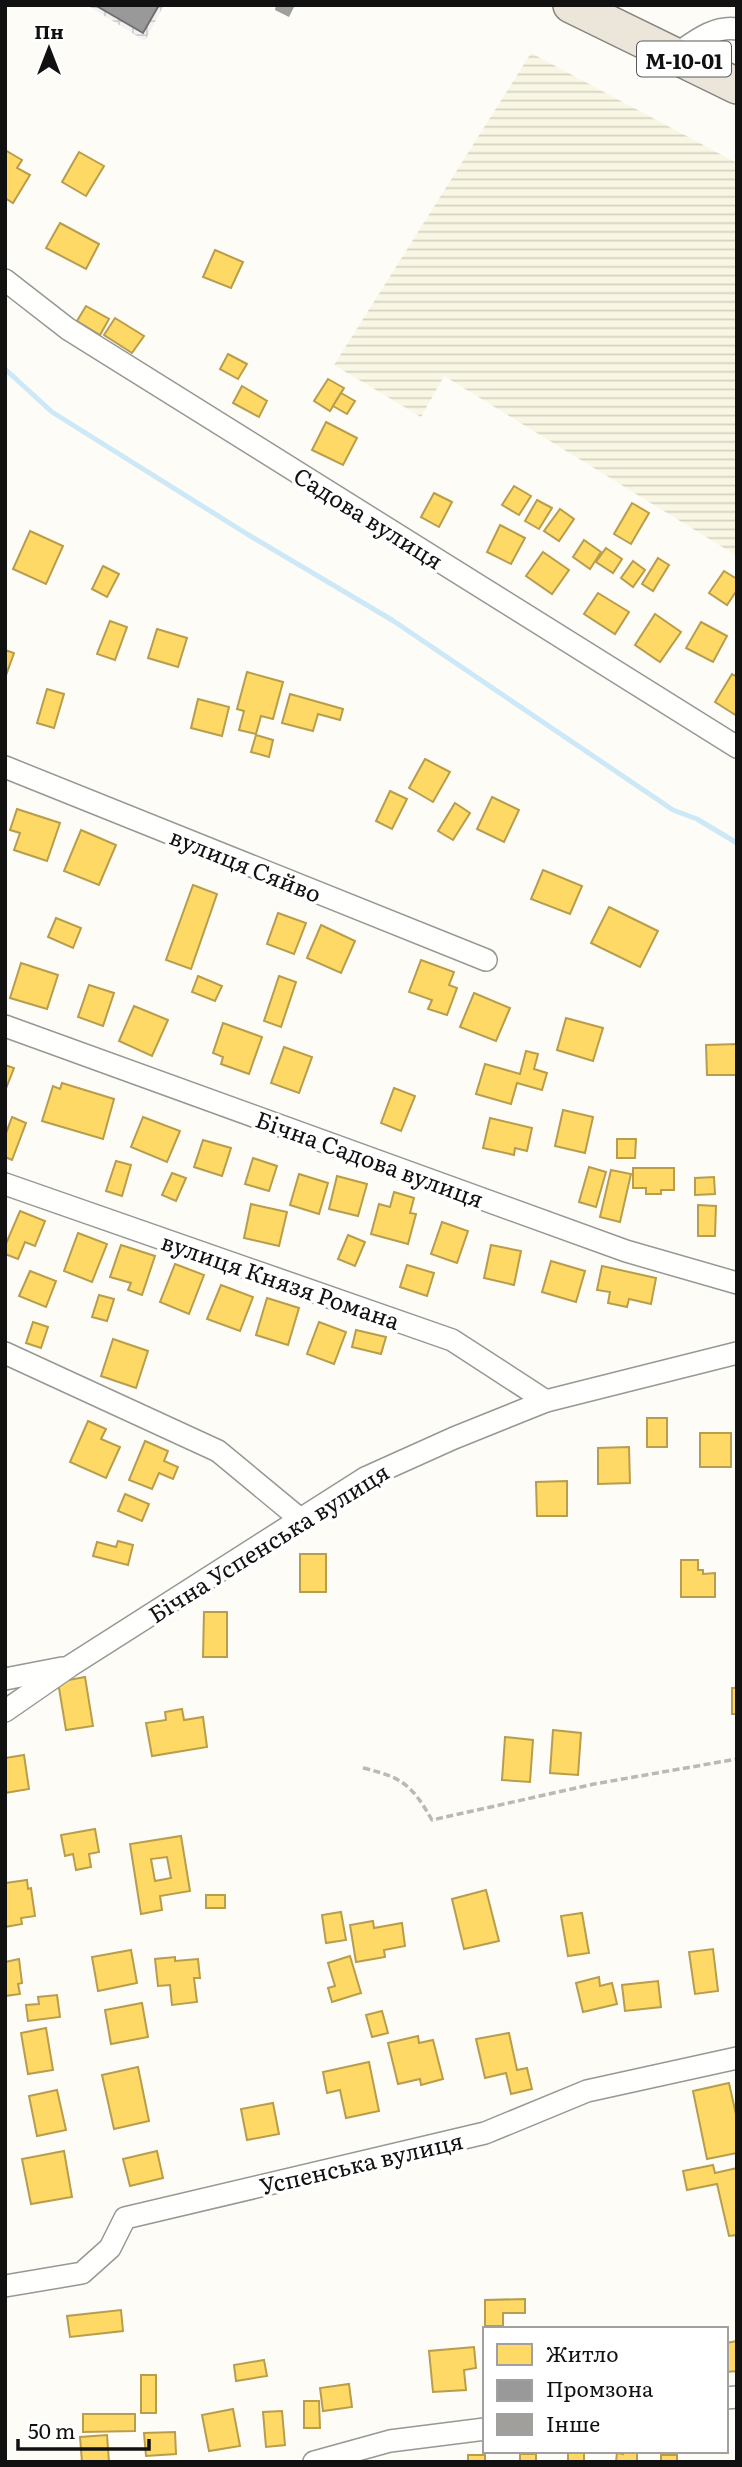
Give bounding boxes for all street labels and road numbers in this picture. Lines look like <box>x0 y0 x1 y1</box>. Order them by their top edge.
road number: М-10-01 <box>637 42 731 76</box>
street label: Садова вулиця <box>288 457 450 577</box>
street label: вулиця Сяйво <box>165 818 327 910</box>
street label: Бічна Садова вулиця <box>251 1101 489 1215</box>
street label: вулиця Князя Романа <box>157 1223 405 1337</box>
street label: Бічна Успенська вулиця <box>141 1454 395 1630</box>
street label: Успенська вулиця <box>256 2122 466 2202</box>

